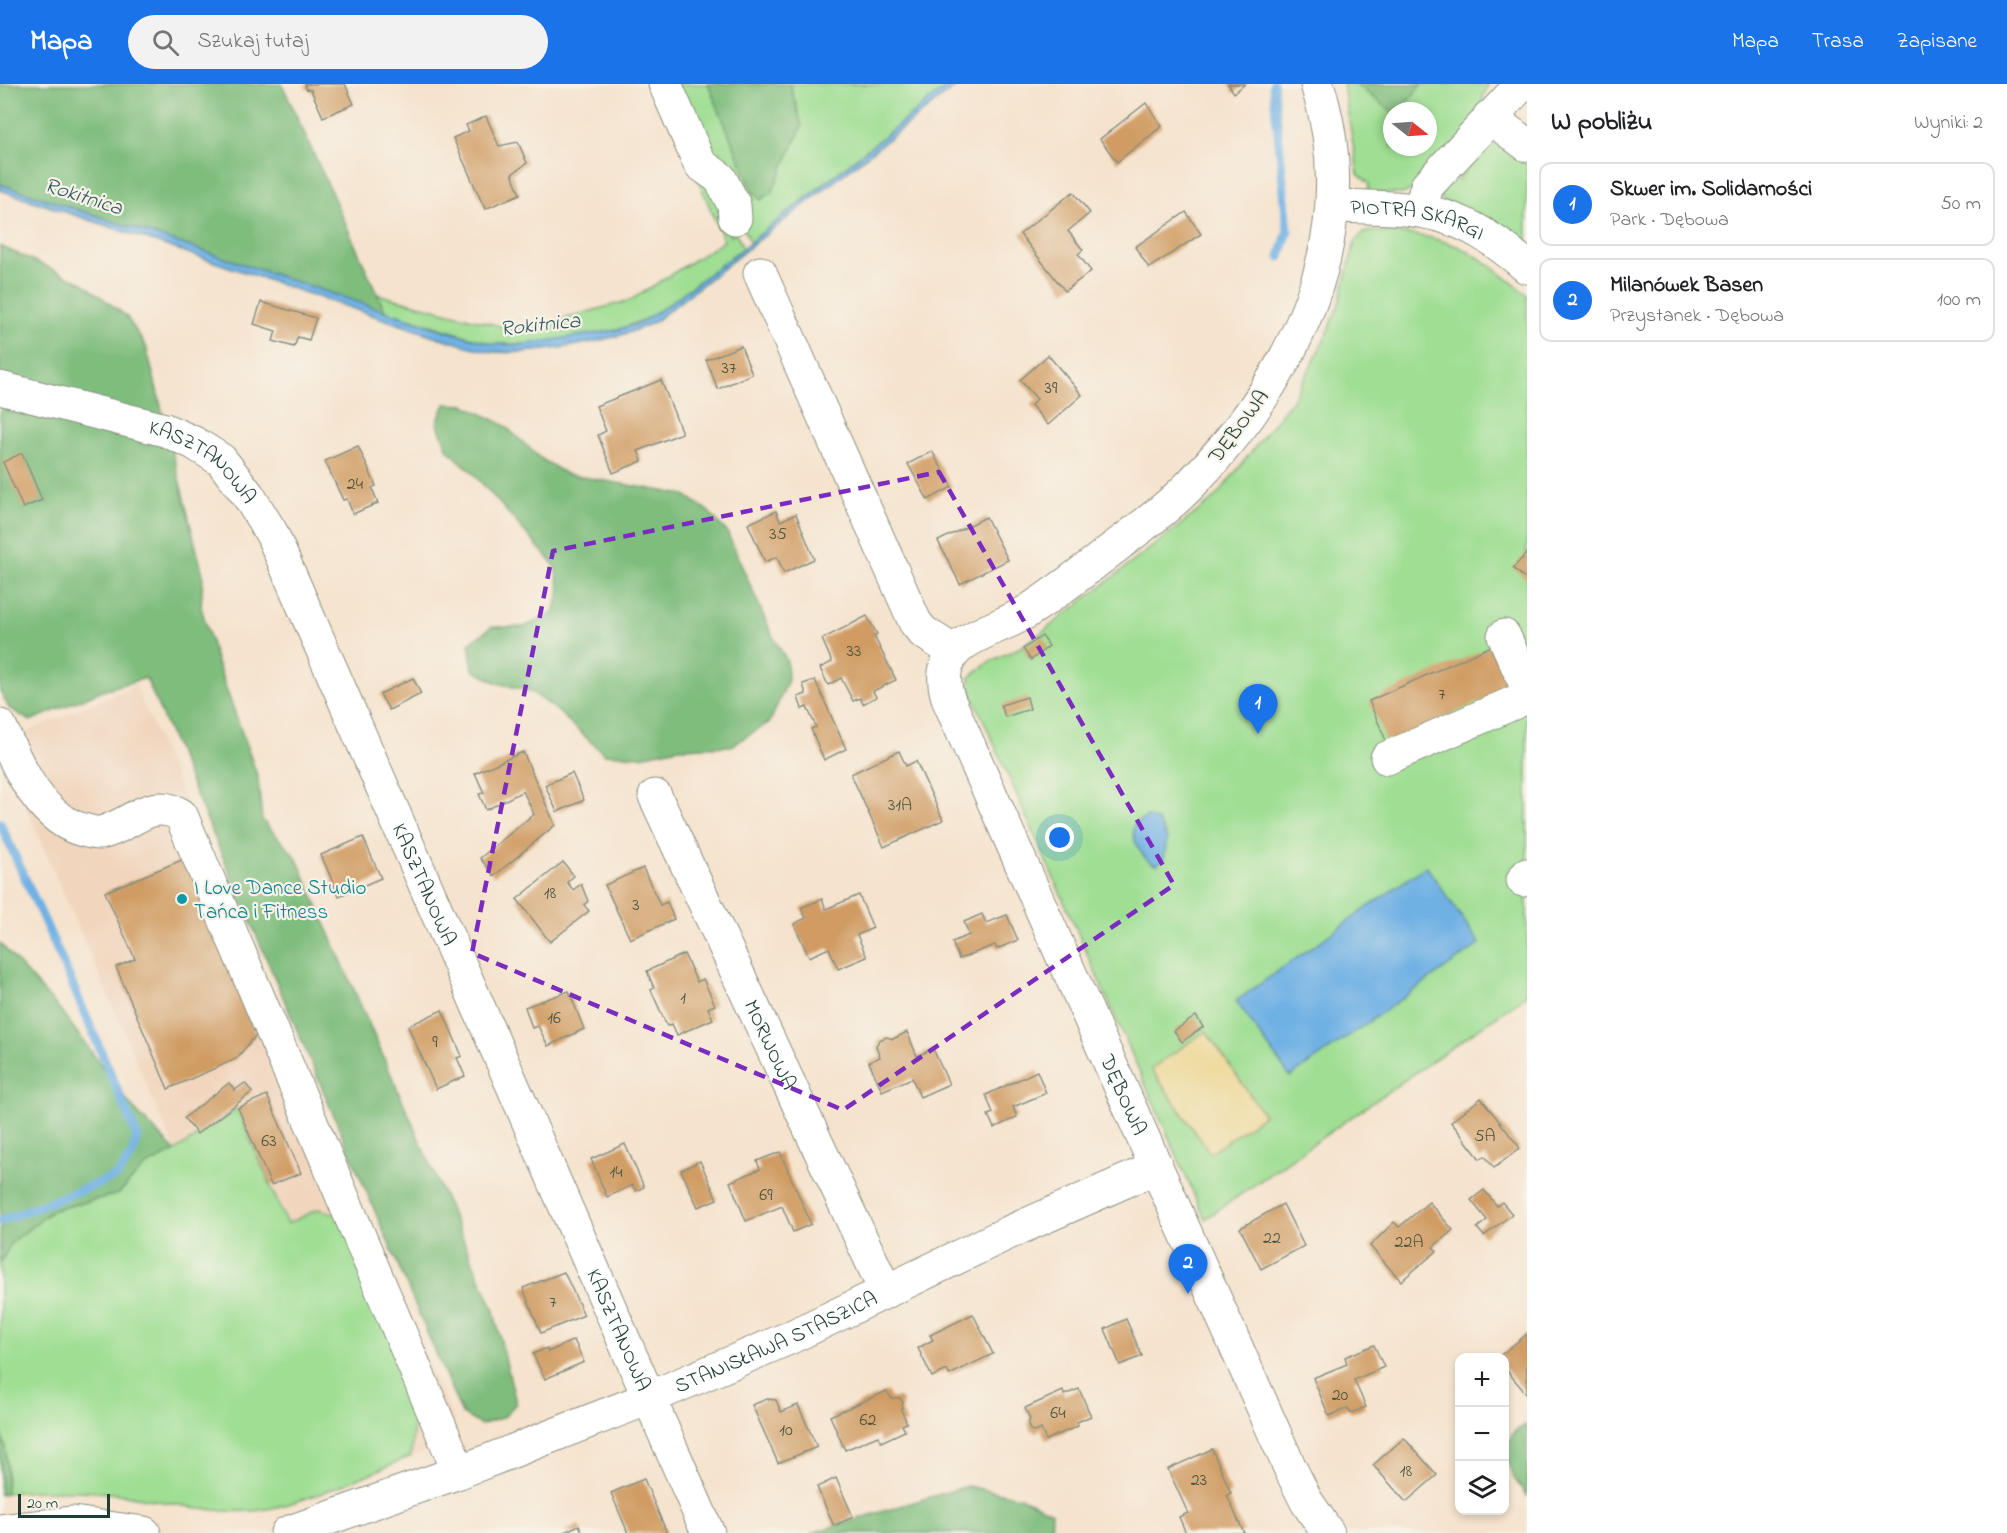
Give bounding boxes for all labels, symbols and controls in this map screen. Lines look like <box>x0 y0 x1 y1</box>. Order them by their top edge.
search box <box>128 15 548 69</box>
text: Mapa <box>30 22 92 63</box>
icon: search <box>149 26 182 59</box>
text: Szukaj tutaj <box>197 26 308 58</box>
text: Mapa <box>1732 27 1779 57</box>
text: Trasa <box>1812 27 1864 57</box>
text: Zapisane <box>1897 27 1977 57</box>
north arrow <box>1383 102 1437 156</box>
text: W pobliżu <box>1551 104 1652 142</box>
text: Wyniki: 2 <box>1914 109 1983 138</box>
water label: Rokitnica <box>40 170 127 226</box>
text: Skwer im. Solidarności <box>1610 174 1812 206</box>
text: 1 <box>1569 190 1576 219</box>
text: 50 m <box>1940 190 1981 219</box>
street label: PIOTRA SKARGI <box>1350 193 1490 249</box>
text: Park · Dębowa <box>1610 206 1729 235</box>
text: Milanówek Basen <box>1610 270 1763 302</box>
text: 2 <box>1568 286 1577 315</box>
text: 100 m <box>1937 286 1981 315</box>
text: Przystanek · Dębowa <box>1610 302 1784 331</box>
water label: Rokitnica <box>499 306 583 346</box>
house number: 37 <box>722 356 737 382</box>
house number: 39 <box>1045 376 1058 402</box>
street label: DĘBOWA <box>1201 384 1277 471</box>
street label: KASZTANOWA <box>146 414 263 510</box>
house number: 24 <box>347 472 364 498</box>
house number: 35 <box>769 522 787 548</box>
house number: 33 <box>847 639 861 665</box>
house number: 7 <box>1438 682 1446 708</box>
pin: 1 <box>1238 684 1278 734</box>
house number: 31A <box>888 793 912 819</box>
street label: KASZTANOWA <box>383 819 463 951</box>
your location <box>1045 823 1074 852</box>
place label: I Love Dance Studio Tańca i Fitness <box>194 874 366 928</box>
house number: 18 <box>544 881 556 907</box>
marker: I Love Dance Studio Tańca i Fitness <box>175 892 189 906</box>
house number: 3 <box>632 893 640 919</box>
house number: 1 <box>680 986 686 1012</box>
street label: MORWOWA <box>735 995 803 1095</box>
house number: 16 <box>547 1006 561 1032</box>
house number: 9 <box>432 1030 438 1056</box>
street label: DĘBOWA <box>1091 1050 1153 1141</box>
house number: 5A <box>1474 1124 1496 1150</box>
house number: 63 <box>261 1129 277 1155</box>
house number: 14 <box>609 1160 623 1186</box>
house number: 69 <box>759 1183 773 1209</box>
house number: 22 <box>1263 1226 1281 1252</box>
house number: 22A <box>1395 1230 1423 1256</box>
pin: 2 <box>1168 1244 1208 1294</box>
street label: KASZTANOWA <box>577 1264 657 1396</box>
street label: STANISŁAWA STASZICA <box>670 1285 883 1402</box>
house number: 7 <box>549 1290 557 1316</box>
map controls <box>1455 1353 1509 1515</box>
button: + <box>1455 1353 1509 1407</box>
house number: 20 <box>1332 1383 1349 1409</box>
house number: 64 <box>1050 1401 1066 1427</box>
button: − <box>1455 1407 1509 1461</box>
house number: 62 <box>860 1408 876 1434</box>
house number: 10 <box>779 1418 793 1444</box>
house number: 18 <box>1400 1459 1412 1485</box>
button: layers <box>1455 1461 1509 1515</box>
house number: 23 <box>1191 1468 1207 1494</box>
scale bar <box>18 1491 110 1518</box>
text: 20 m <box>27 1492 58 1516</box>

